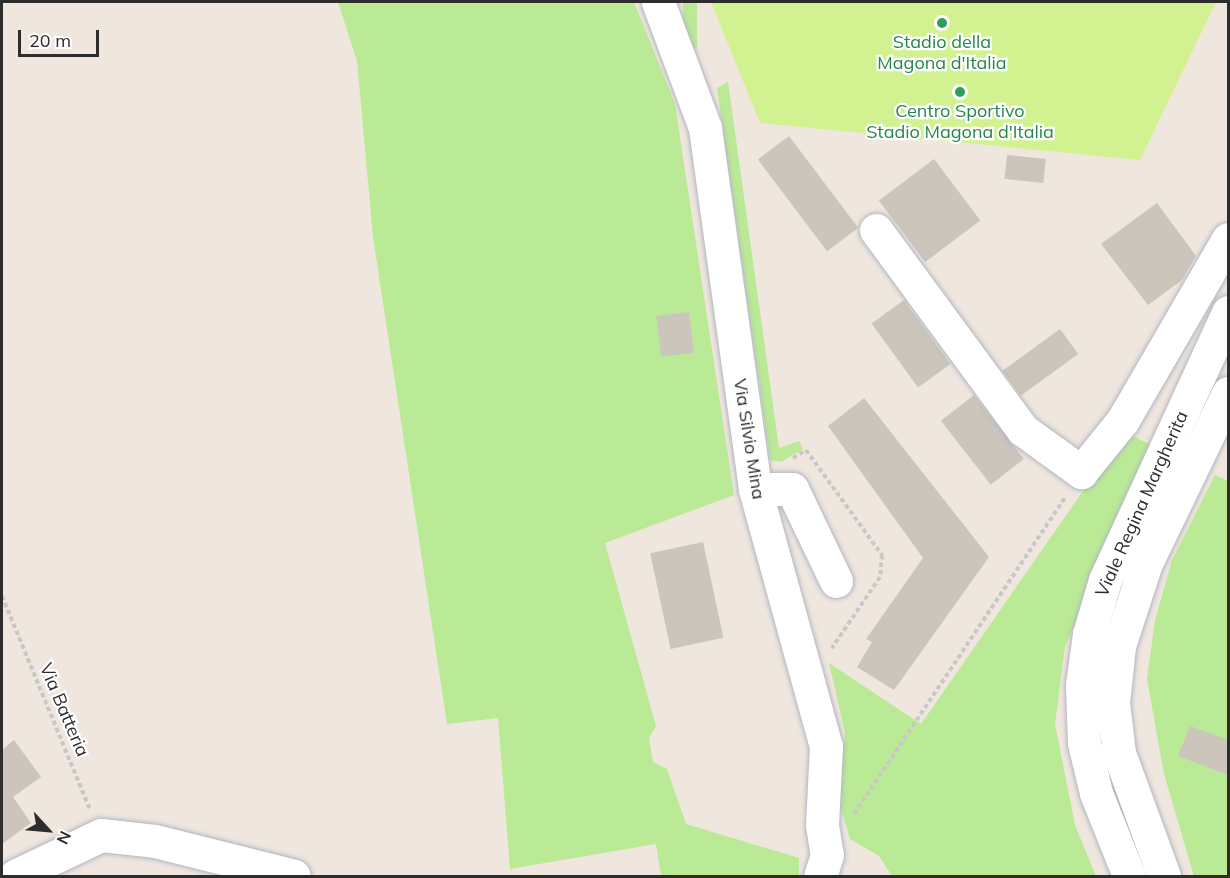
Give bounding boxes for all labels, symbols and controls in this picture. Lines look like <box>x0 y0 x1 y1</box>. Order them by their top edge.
marker: Stadio della Magona d'Italia <box>935 16 949 30</box>
scale bar <box>21 18 102 56</box>
text: 20 m <box>29 29 71 52</box>
place label: Stadio della Magona d'Italia <box>877 32 1007 74</box>
marker: Centro Sportivo Stadio Magona d'Italia <box>953 85 967 99</box>
place label: Centro Sportivo Stadio Magona d'Italia <box>866 101 1054 144</box>
street label: Via Silvio Mina <box>729 377 769 501</box>
street label: Viale Regina Margherita <box>1091 408 1193 600</box>
street label: Via Batteria <box>35 660 93 760</box>
north arrow <box>18 800 78 860</box>
text: N <box>53 828 76 848</box>

